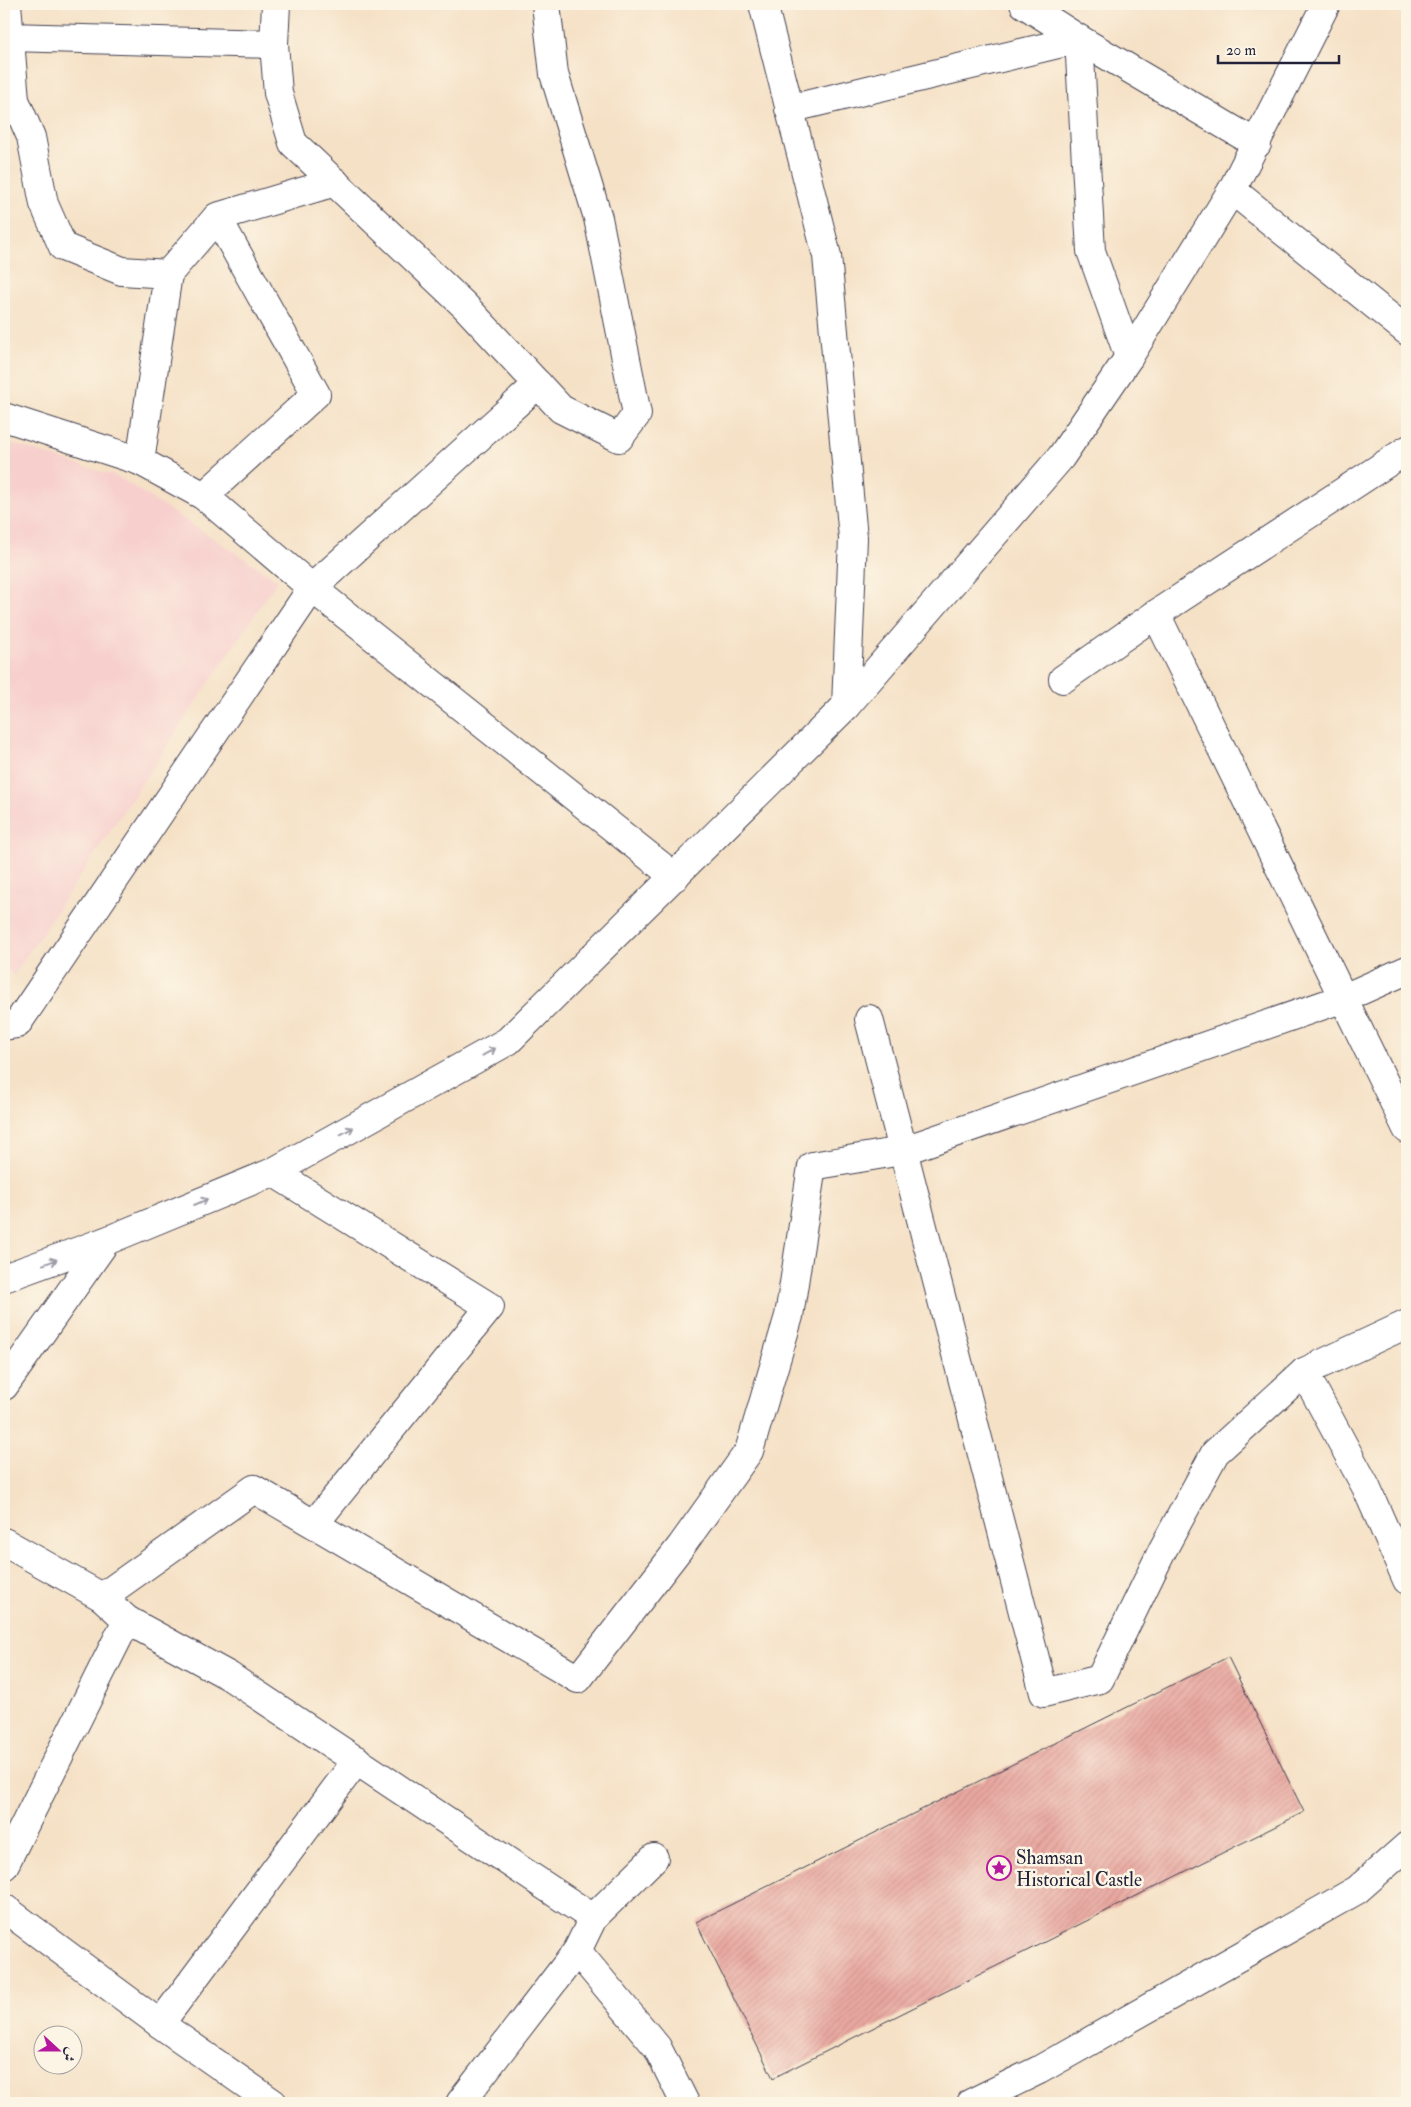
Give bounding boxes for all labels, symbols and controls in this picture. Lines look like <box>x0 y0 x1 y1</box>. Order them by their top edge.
scale bar <box>1218 32 1340 64</box>
text: 20 m <box>1226 41 1256 60</box>
one-way arrow <box>481 1047 496 1057</box>
one-way arrow <box>339 1126 354 1136</box>
one-way arrow <box>193 1197 208 1206</box>
one-way arrow <box>41 1257 57 1266</box>
place label: Shamsan Historical Castle <box>1016 1846 1142 1892</box>
place icon: Shamsan Historical Castle <box>986 1855 1012 1881</box>
north arrow <box>32 2024 82 2074</box>
text: ش <box>59 2045 80 2064</box>

